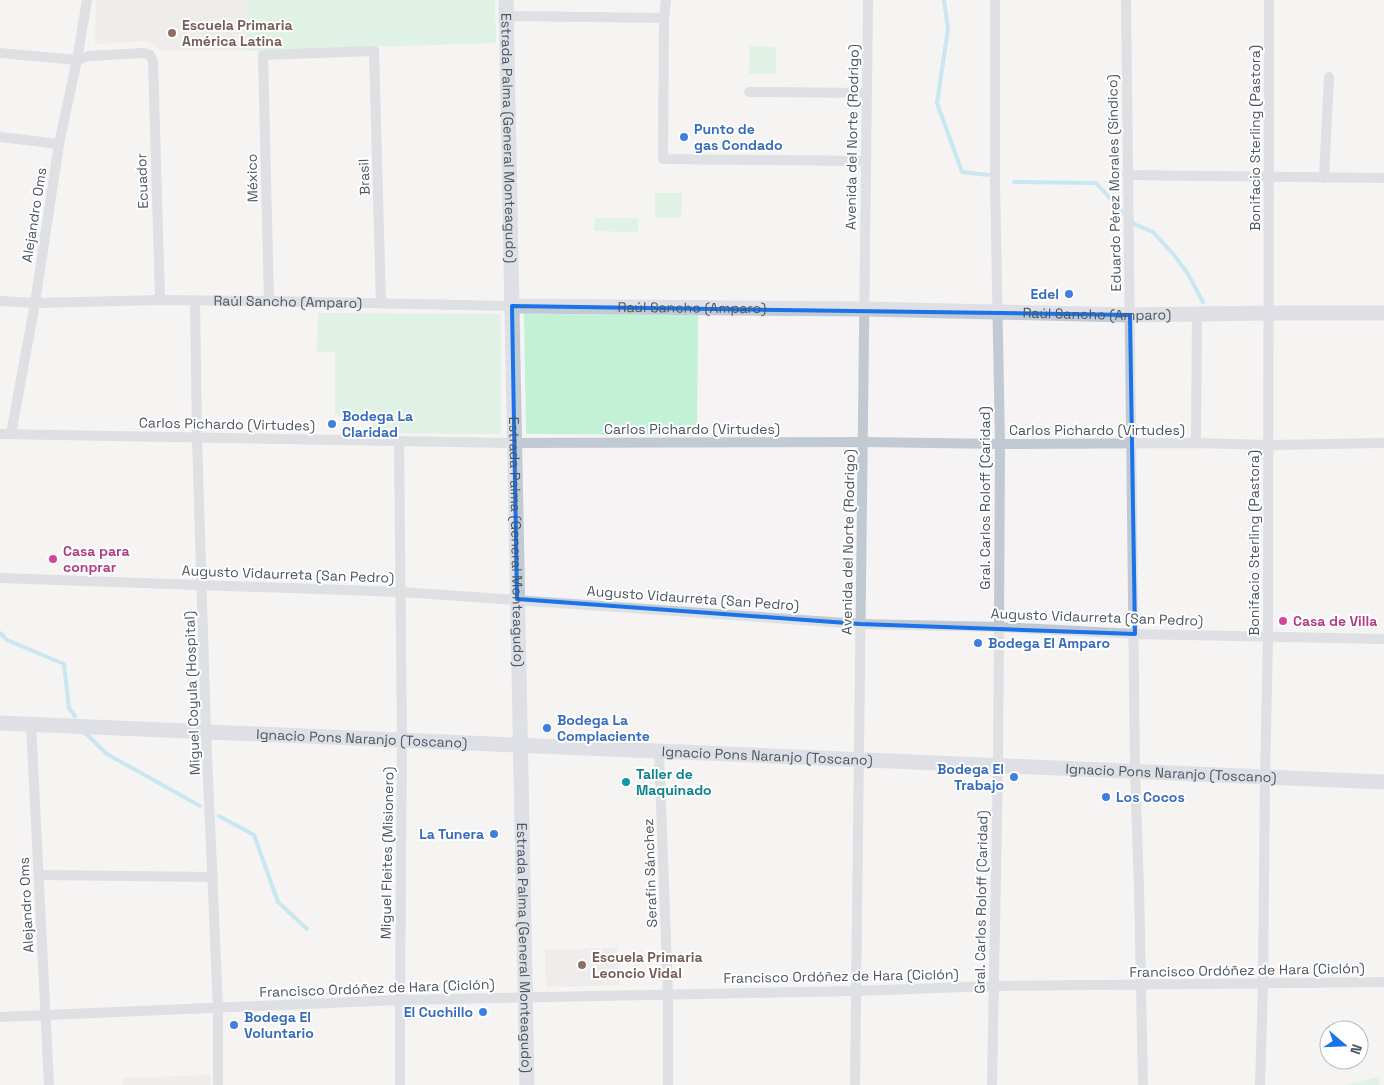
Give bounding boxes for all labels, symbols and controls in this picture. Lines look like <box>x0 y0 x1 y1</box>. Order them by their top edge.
street label: Estrada Palma (General Monteagudo) <box>497 13 520 263</box>
place label: Escuela Primaria América Latina <box>182 16 293 50</box>
marker: Escuela Primaria América Latina <box>166 27 178 39</box>
street label: Avenida del Norte (Rodrigo) <box>841 44 863 230</box>
street label: Bonifacio Sterling (Pastora) <box>1246 45 1264 231</box>
street label: Eduardo Pérez Morales (Síndico) <box>1103 74 1125 292</box>
place label: Punto de gas Condado <box>694 120 782 154</box>
marker: Punto de gas Condado <box>678 131 690 143</box>
street label: Ecuador <box>132 153 152 209</box>
street label: México <box>243 153 261 203</box>
street label: Brasil <box>354 158 374 196</box>
street label: Alejandro Oms <box>18 166 50 264</box>
place label: Edel <box>1031 285 1059 303</box>
marker: Edel <box>1063 288 1075 300</box>
street label: Raúl Sancho (Amparo) <box>213 291 362 312</box>
street label: Raúl Sancho (Amparo) <box>618 298 766 317</box>
street label: Raúl Sancho (Amparo) <box>1022 304 1171 324</box>
street label: Gral. Carlos Roloff (Caridad) <box>976 406 994 590</box>
place label: Bodega La Claridad <box>342 407 413 441</box>
street label: Carlos Pichardo (Virtudes) <box>139 413 315 435</box>
street label: Estrada Palma (General Monteagudo) <box>505 417 528 667</box>
marker: Bodega La Claridad <box>326 418 338 430</box>
street label: Carlos Pichardo (Virtudes) <box>604 420 780 438</box>
street label: Carlos Pichardo (Virtudes) <box>1009 421 1185 439</box>
street label: Avenida del Norte (Rodrigo) <box>837 449 859 635</box>
street label: Bonifacio Sterling (Pastora) <box>1245 450 1263 636</box>
place label: Casa para conprar <box>63 542 129 576</box>
marker: Casa para conprar <box>47 553 59 565</box>
street label: Augusto Vidaurreta (San Pedro) <box>181 561 395 587</box>
street label: Augusto Vidaurreta (San Pedro) <box>586 582 800 614</box>
street label: Augusto Vidaurreta (San Pedro) <box>990 604 1204 630</box>
street label: Miguel Coyula (Hospital) <box>180 611 204 775</box>
place label: Casa de Villa <box>1293 612 1377 630</box>
marker: Casa de Villa <box>1277 615 1289 627</box>
place label: Bodega El Amparo <box>988 634 1110 652</box>
marker: Bodega El Amparo <box>972 637 984 649</box>
place label: Bodega La Complaciente <box>557 711 650 745</box>
marker: Bodega La Complaciente <box>541 722 553 734</box>
street label: Ignacio Pons Naranjo (Toscano) <box>256 725 468 752</box>
street label: Ignacio Pons Naranjo (Toscano) <box>661 742 873 769</box>
street label: Ignacio Pons Naranjo (Toscano) <box>1065 759 1277 786</box>
place label: Bodega El Trabajo <box>937 760 1004 794</box>
place label: Taller de Maquinado <box>636 765 712 799</box>
street label: Miguel Fleites (Misionero) <box>376 767 398 939</box>
marker: Bodega El Trabajo <box>1008 771 1020 783</box>
marker: Taller de Maquinado <box>620 776 632 788</box>
place label: Los Cocos <box>1116 788 1185 806</box>
marker: Los Cocos <box>1100 791 1112 803</box>
street label: Gral. Carlos Roloff (Caridad) <box>970 810 992 994</box>
street label: Serafín Sánchez <box>639 818 661 928</box>
street label: Estrada Palma (General Monteagudo) <box>513 822 536 1073</box>
place label: La Tunera <box>419 825 484 843</box>
marker: La Tunera <box>488 828 500 840</box>
street label: Alejandro Oms <box>15 857 37 953</box>
place label: Escuela Primaria Leoncio Vidal <box>592 948 703 982</box>
marker: Escuela Primaria Leoncio Vidal <box>576 959 588 971</box>
street label: Francisco Ordóñez de Hara (Ciclón) <box>1129 959 1365 981</box>
street label: Francisco Ordóñez de Hara (Ciclón) <box>723 965 959 987</box>
street label: Francisco Ordóñez de Hara (Ciclón) <box>259 975 495 1001</box>
place label: El Cuchillo <box>404 1003 473 1021</box>
marker: El Cuchillo <box>477 1006 489 1018</box>
place label: Bodega El Voluntario <box>244 1008 314 1042</box>
marker: Bodega El Voluntario <box>228 1019 240 1031</box>
north arrow <box>1319 1020 1369 1070</box>
text: N <box>1346 1042 1366 1057</box>

